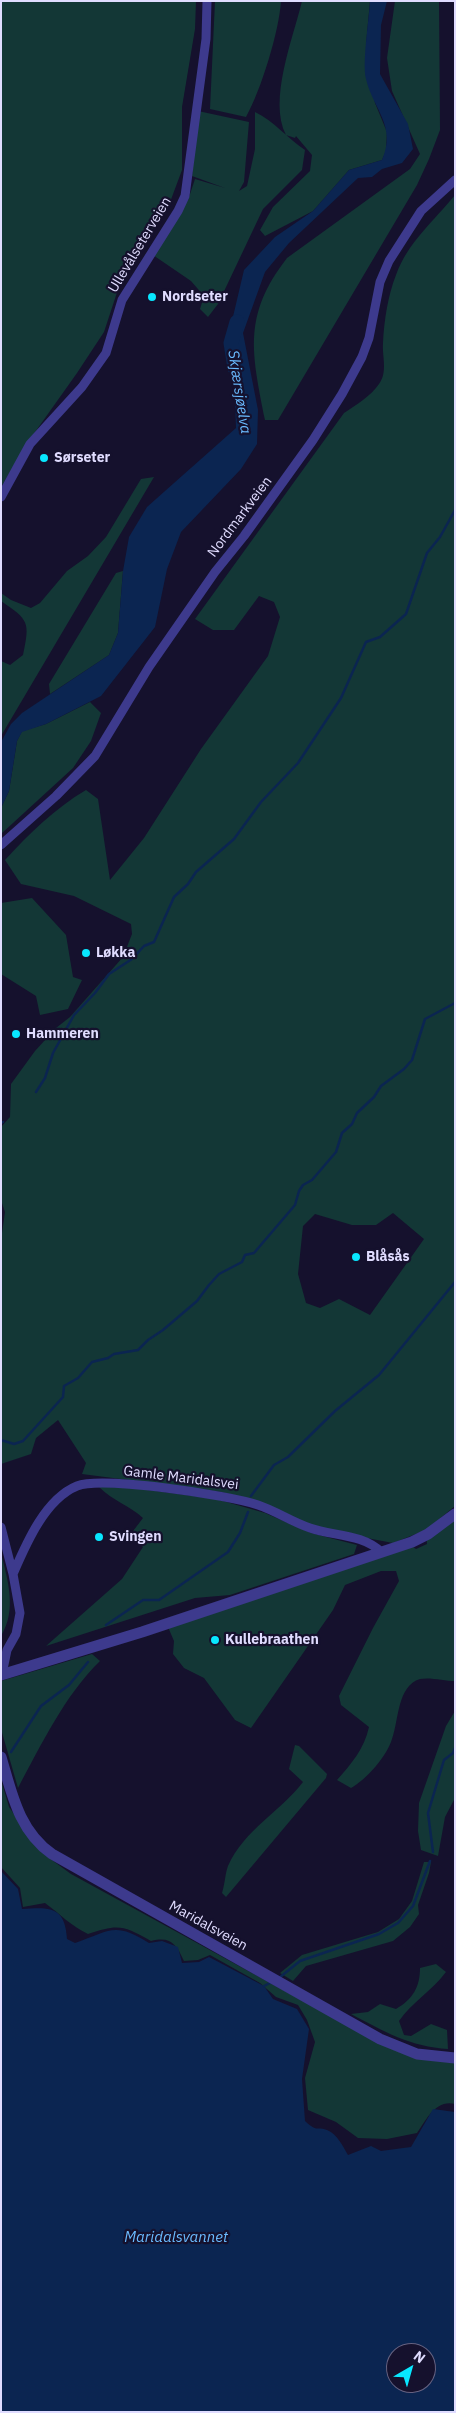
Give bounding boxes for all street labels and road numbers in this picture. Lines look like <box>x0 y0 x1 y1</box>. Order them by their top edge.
street label: Ullevålseterveien <box>105 194 175 296</box>
street label: Nordmarkveien <box>204 473 276 561</box>
street label: Gamle Maridalsvei <box>123 1463 239 1493</box>
street label: Maridalsveien <box>166 1898 250 1954</box>

